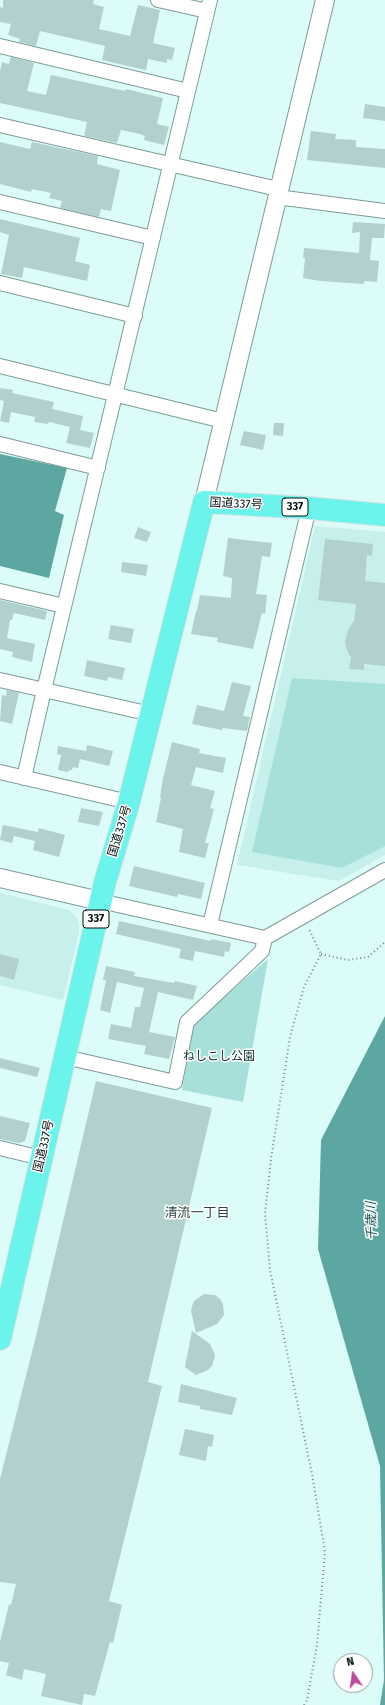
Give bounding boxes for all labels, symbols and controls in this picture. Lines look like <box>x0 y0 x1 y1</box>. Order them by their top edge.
street label: 国道337号 <box>209 495 263 513</box>
road number: 337 <box>282 498 308 516</box>
street label: 国道337号 <box>105 803 135 859</box>
road number: 337 <box>83 910 109 928</box>
park label: ねしこし公園 <box>183 1050 255 1064</box>
street label: 国道337号 <box>31 1118 57 1174</box>
water label: 千歳川 <box>364 1201 380 1241</box>
district label: 清流一丁目 <box>165 1205 229 1221</box>
north arrow <box>333 1653 373 1693</box>
text: N <box>345 1655 355 1669</box>

